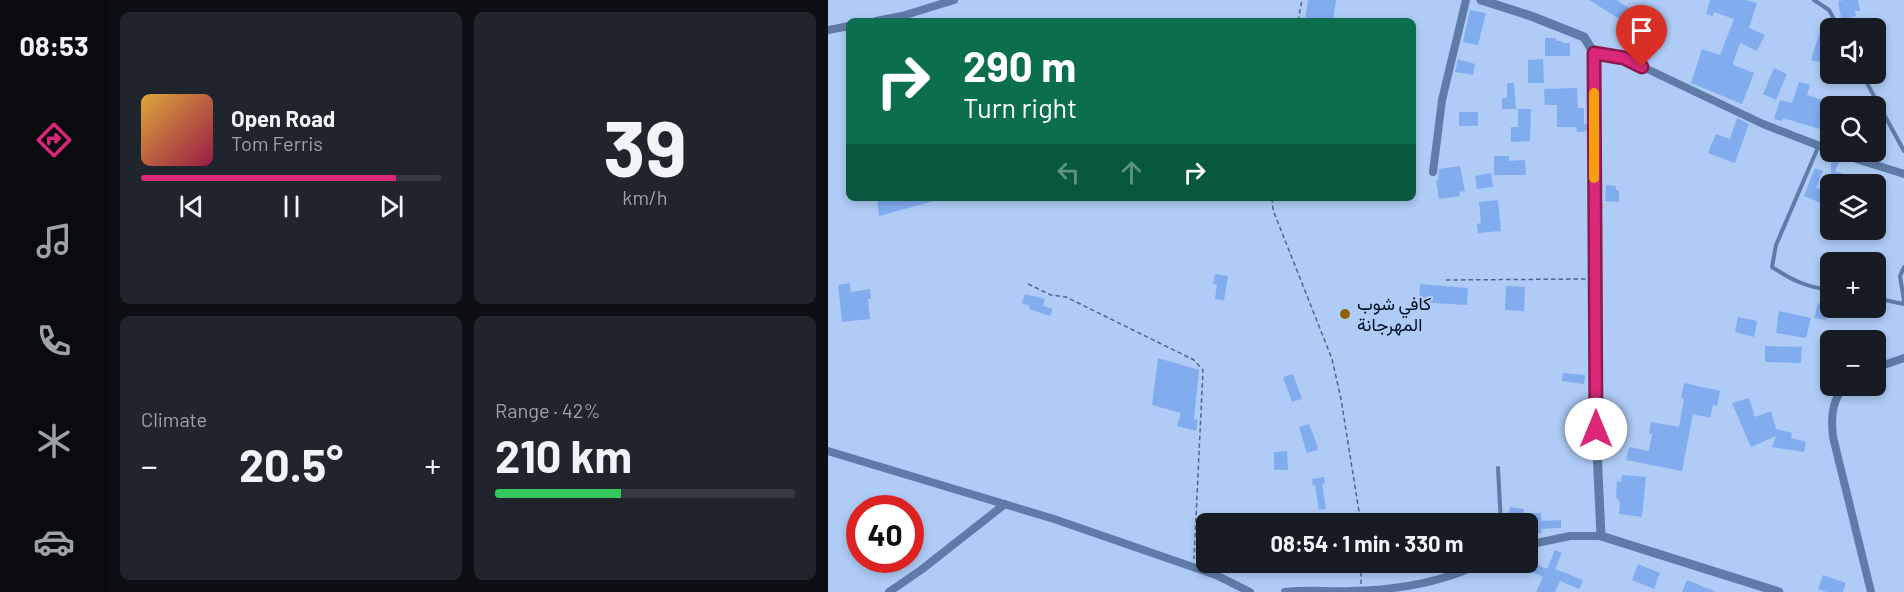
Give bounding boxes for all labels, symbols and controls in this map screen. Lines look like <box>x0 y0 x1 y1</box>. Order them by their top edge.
pin <box>1616 5 1667 67</box>
icon: arrive <box>1625 14 1658 47</box>
map controls <box>1820 18 1886 396</box>
button: sound <box>1820 18 1886 84</box>
text: 08:53 <box>20 29 88 61</box>
text: 290 m <box>963 40 1076 90</box>
icon: right <box>864 42 942 120</box>
text: Turn right <box>963 91 1077 123</box>
button: search <box>1820 96 1886 162</box>
text: 39 <box>603 99 687 193</box>
text: Open Road <box>231 105 335 131</box>
icon: directions <box>33 119 75 161</box>
text: Tom Ferris <box>231 131 323 155</box>
icon: left <box>1052 156 1085 189</box>
icon: ahead <box>1115 156 1148 189</box>
icon: right <box>1178 156 1211 189</box>
button: layers <box>1820 174 1886 240</box>
text: km/h <box>622 185 668 209</box>
icon: previous <box>175 190 208 223</box>
icon: pause <box>275 190 308 223</box>
icon: next <box>375 190 408 223</box>
icon: music <box>33 220 75 262</box>
button: + <box>1820 252 1886 318</box>
place label: كافي شوب المهرجانة <box>1357 292 1431 336</box>
marker: كافي شوب المهرجانة <box>1338 307 1352 321</box>
icon: phone <box>33 320 75 362</box>
button: − <box>1820 330 1886 396</box>
position arrow <box>1564 397 1628 461</box>
text: Range · 42% <box>495 398 601 422</box>
text: Climate <box>141 407 207 431</box>
icon: climate <box>33 420 75 462</box>
text: 210 km <box>495 428 632 482</box>
text: 20.5° <box>239 437 343 491</box>
text: − <box>141 445 158 485</box>
text: + <box>425 445 441 485</box>
speed limit sign: 40 <box>846 495 924 573</box>
icon: car <box>33 521 75 563</box>
text: 08:54 · 1 min · 330 m <box>1271 530 1463 556</box>

